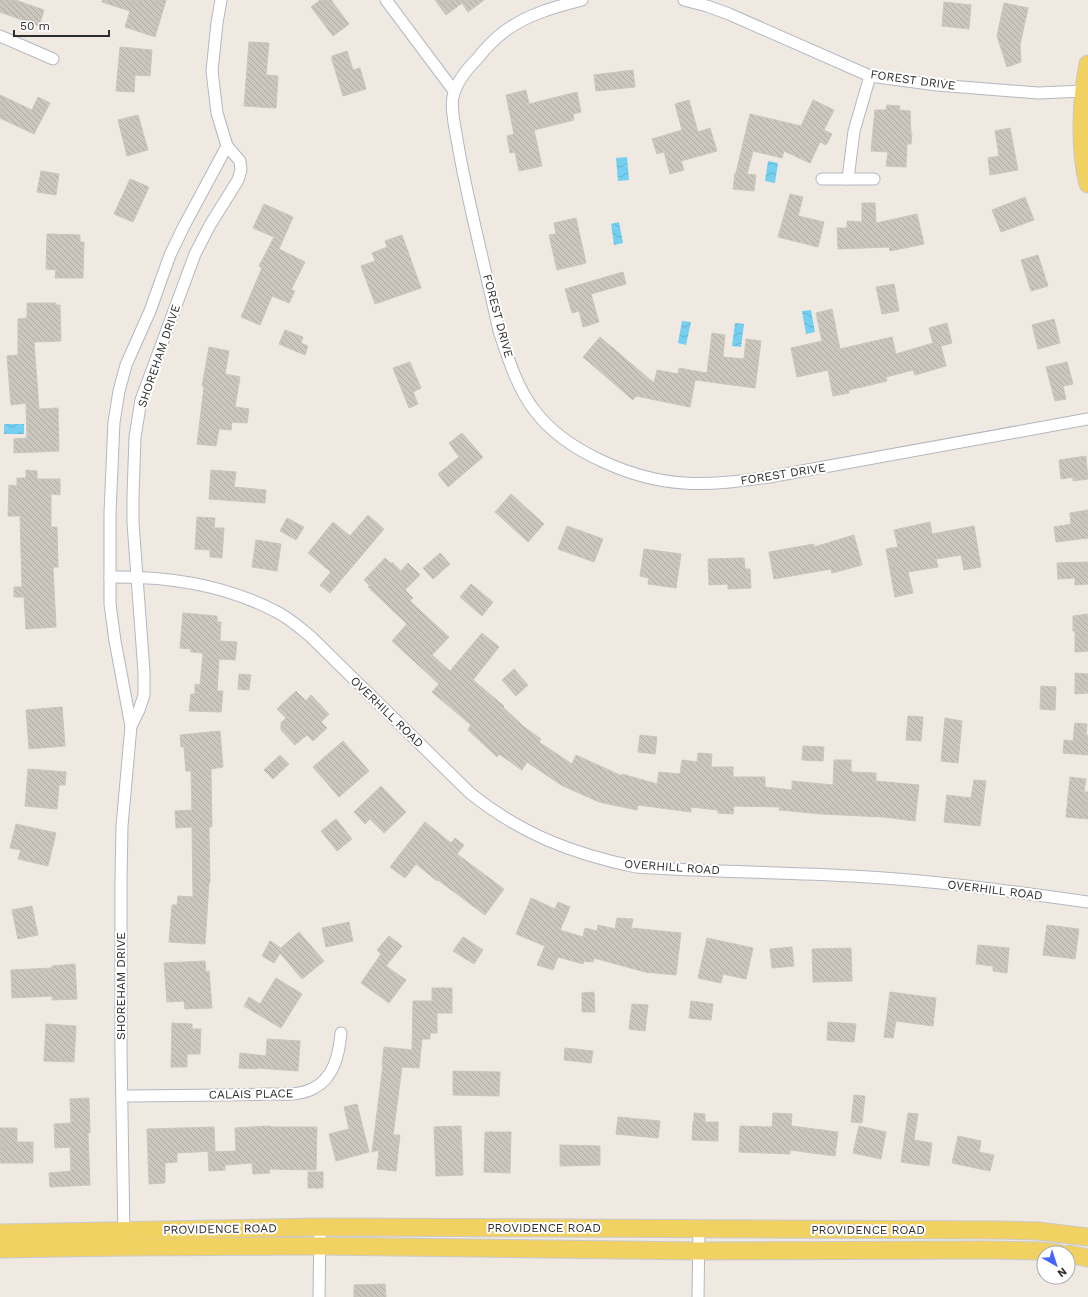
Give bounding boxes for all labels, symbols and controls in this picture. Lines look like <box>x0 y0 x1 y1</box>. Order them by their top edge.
scale bar <box>14 12 109 38</box>
text: 50 m <box>20 19 50 33</box>
street label: FOREST DRIVE <box>870 67 957 93</box>
street label: FOREST DRIVE <box>480 273 516 360</box>
street label: SHOREHAM DRIVE <box>135 302 183 409</box>
street label: FOREST DRIVE <box>740 460 827 488</box>
street label: OVERHILL ROAD <box>348 674 426 750</box>
street label: OVERHILL ROAD <box>624 857 720 877</box>
street label: OVERHILL ROAD <box>947 877 1043 903</box>
street label: SHOREHAM DRIVE <box>114 932 128 1040</box>
street label: CALAIS PLACE <box>209 1086 294 1102</box>
street label: PROVIDENCE ROAD <box>163 1221 277 1237</box>
street label: PROVIDENCE ROAD <box>487 1221 601 1235</box>
street label: PROVIDENCE ROAD <box>811 1223 925 1237</box>
north arrow <box>1036 1245 1076 1285</box>
text: N <box>1055 1265 1069 1280</box>

